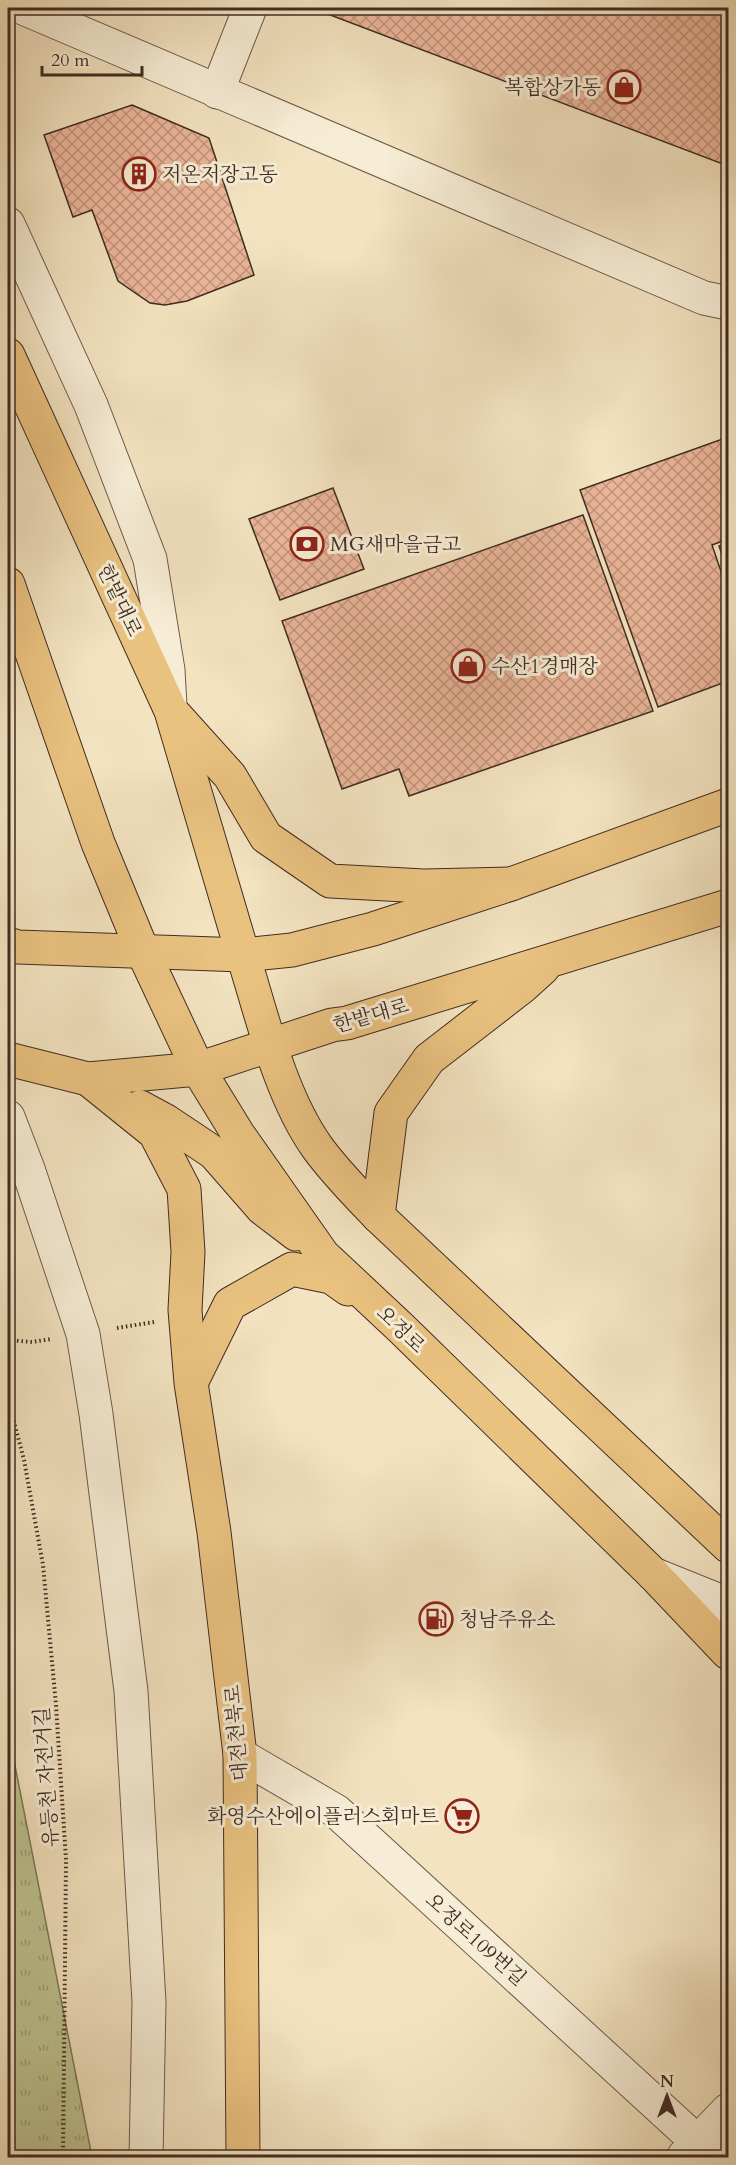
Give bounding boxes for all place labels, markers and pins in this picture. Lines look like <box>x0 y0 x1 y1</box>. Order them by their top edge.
shop icon: 복합상가동 <box>606 69 642 105</box>
place label: 복합상가동 <box>504 74 601 101</box>
building icon: 저온저장고동 <box>121 156 157 192</box>
place label: 저온저장고동 <box>162 161 278 188</box>
bank icon: MG새마을금고 <box>289 526 325 562</box>
place label: MG새마을금고 <box>330 531 461 558</box>
shop icon: 수산1경매장 <box>450 648 486 684</box>
place label: 수산1경매장 <box>491 653 599 680</box>
fuel station icon: 청남주유소 <box>418 1601 454 1637</box>
place label: 청남주유소 <box>459 1606 556 1633</box>
supermarket icon: 화영수산에이플러스회마트 <box>444 1798 480 1834</box>
place label: 화영수산에이플러스회마트 <box>207 1803 439 1830</box>

